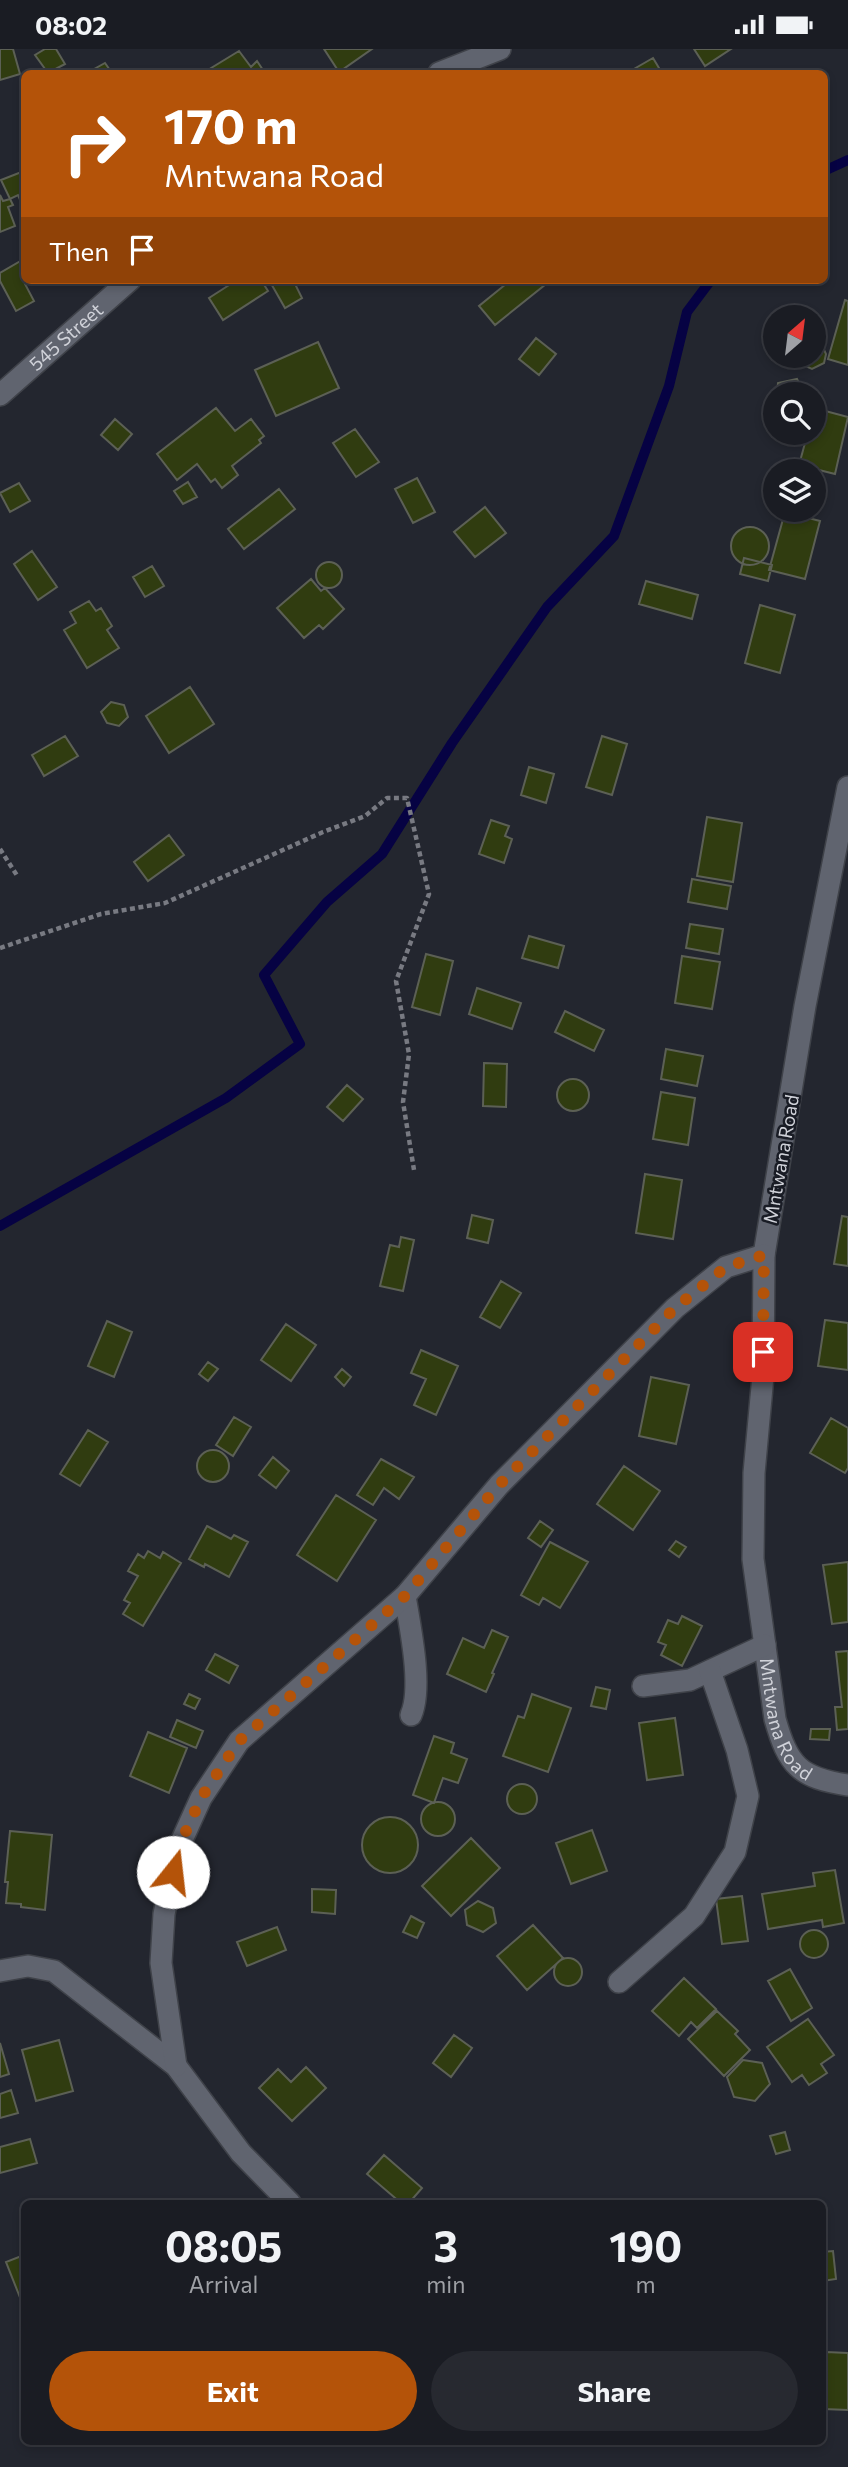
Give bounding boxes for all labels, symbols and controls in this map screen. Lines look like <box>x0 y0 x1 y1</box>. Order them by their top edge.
text: 08:02 <box>35 9 107 40</box>
text: 170 m <box>164 94 297 154</box>
icon: right <box>49 98 140 189</box>
text: Mntwana Road <box>164 154 384 194</box>
icon: arrive <box>123 231 161 269</box>
text: Then <box>49 235 109 266</box>
street label: 545 Street <box>24 298 107 375</box>
north arrow <box>763 305 826 367</box>
map controls <box>763 305 826 522</box>
button: search <box>763 382 826 445</box>
button: layers <box>763 459 826 522</box>
street label: Mntwana Road <box>758 1093 803 1225</box>
pin <box>733 1322 793 1382</box>
icon: arrive <box>744 1333 782 1371</box>
street label: Mntwana Road <box>756 1656 817 1785</box>
position arrow <box>136 1835 210 1909</box>
text: 08:05 <box>165 2219 282 2271</box>
text: 3 <box>434 2219 458 2271</box>
text: 190 <box>609 2219 682 2271</box>
text: Arrival <box>189 2270 258 2298</box>
text: min <box>426 2270 465 2298</box>
text: m <box>636 2270 656 2298</box>
button: Exit <box>49 2351 417 2431</box>
button: Share <box>431 2351 798 2431</box>

